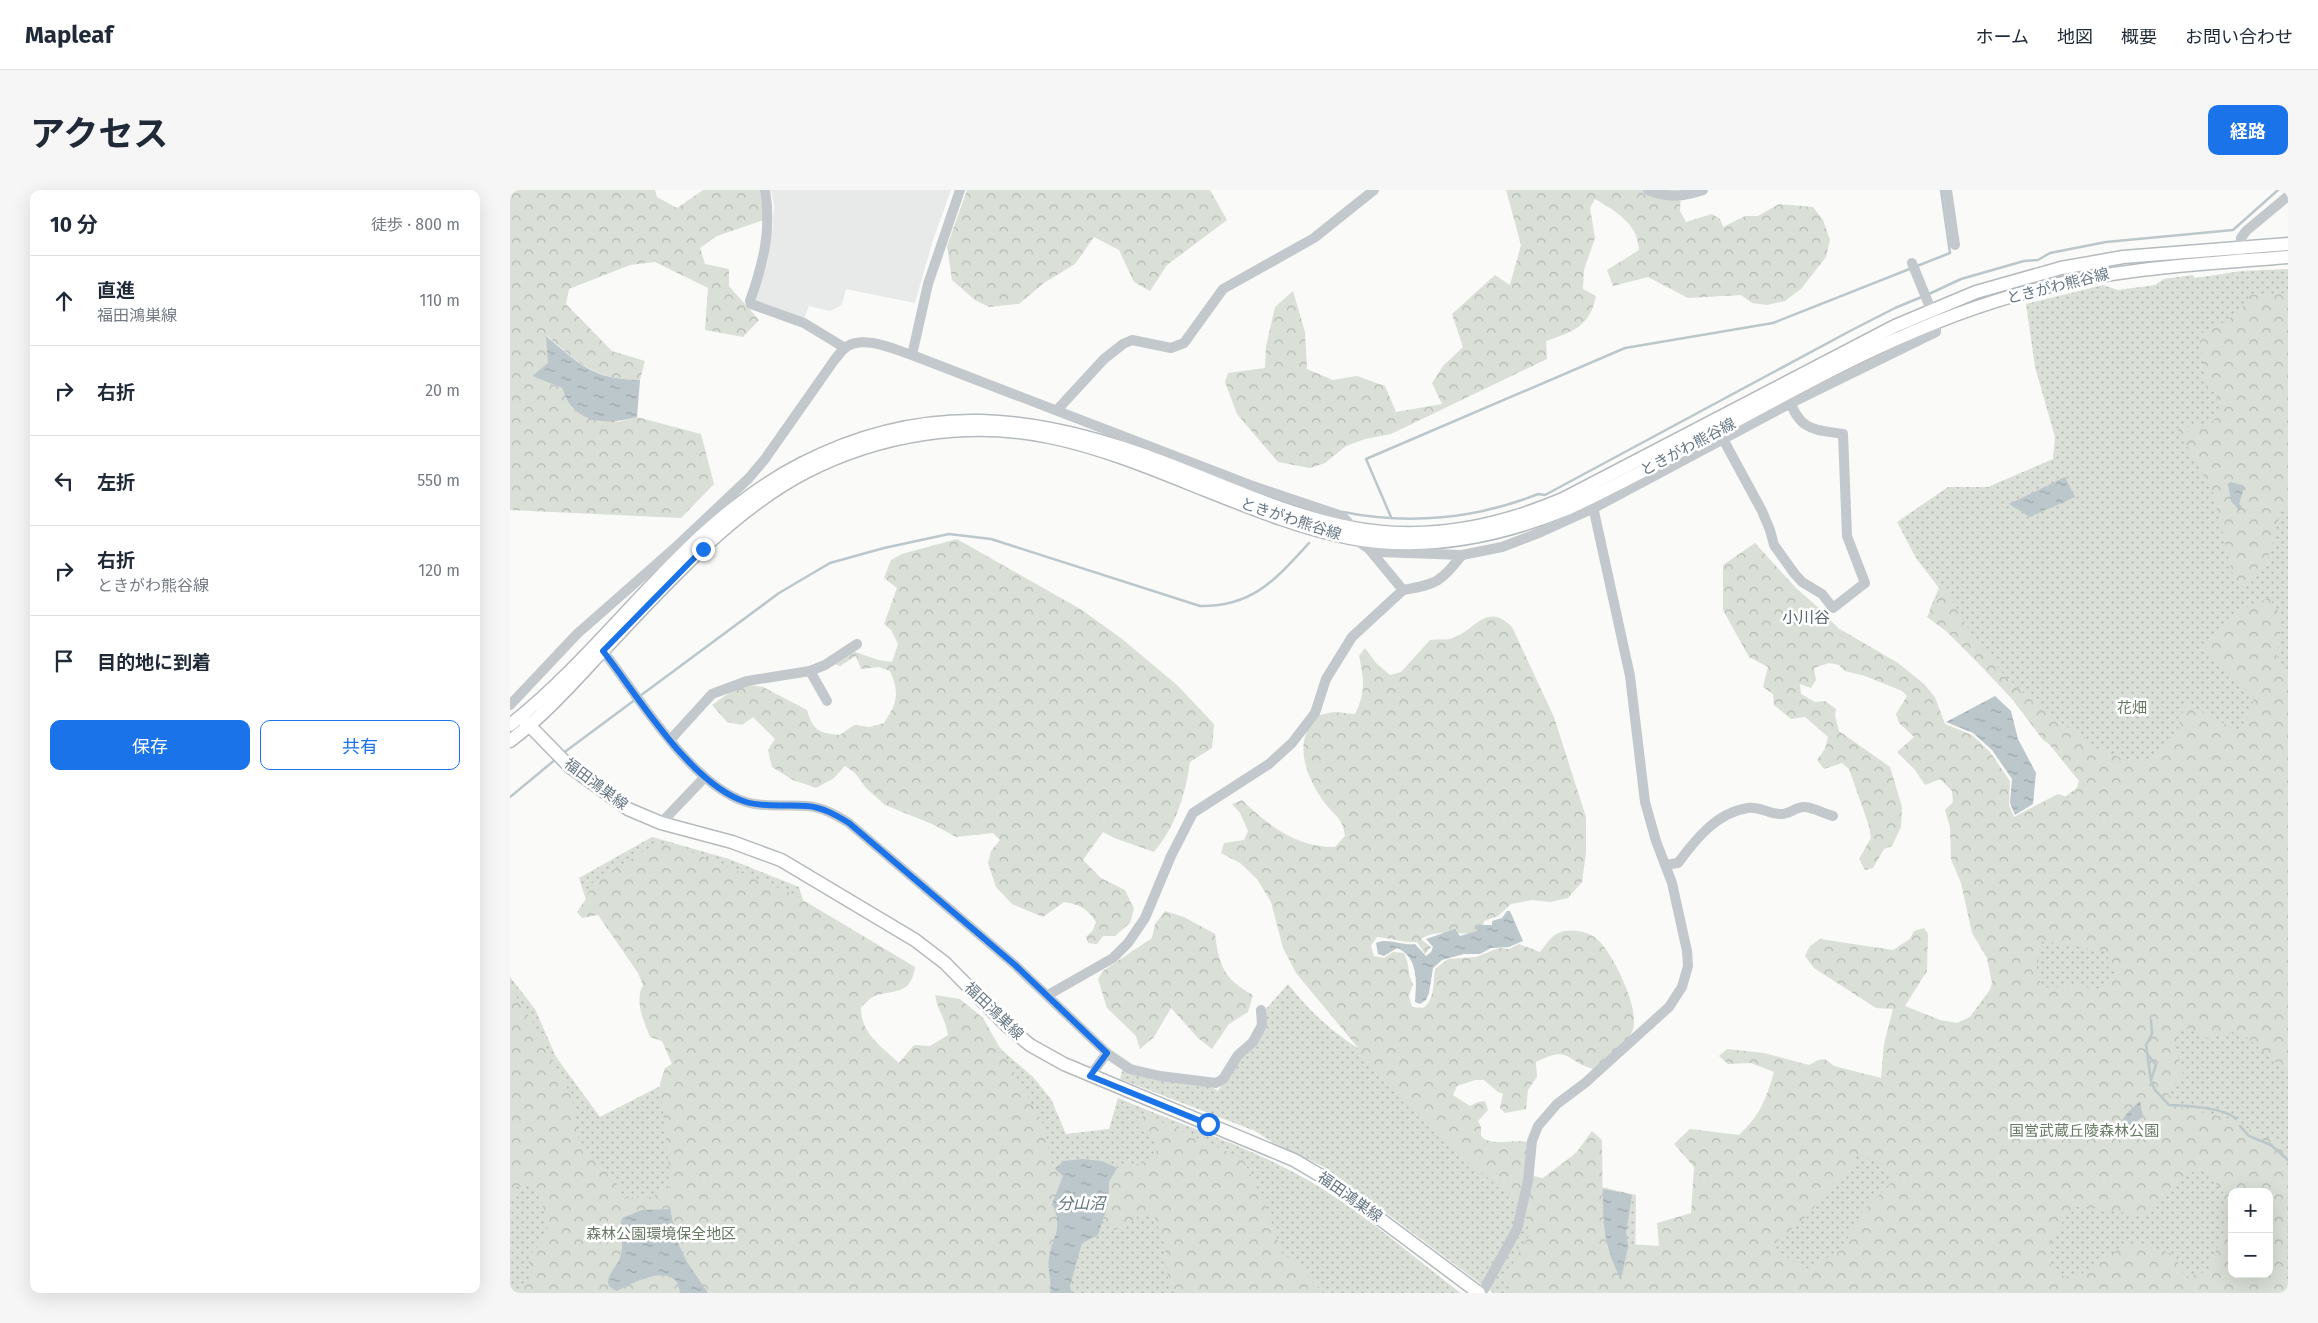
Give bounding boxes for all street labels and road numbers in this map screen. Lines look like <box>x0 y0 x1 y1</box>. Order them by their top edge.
street label: ときがわ熊谷線 <box>2005 265 2111 307</box>
street label: ときがわ熊谷線 <box>1637 414 1739 480</box>
street label: ときがわ熊谷線 <box>1238 494 1344 544</box>
street label: 福田鴻巣線 <box>561 754 631 814</box>
street label: 福田鴻巣線 <box>961 978 1027 1044</box>
street label: 福田鴻巣線 <box>1314 1168 1386 1226</box>

